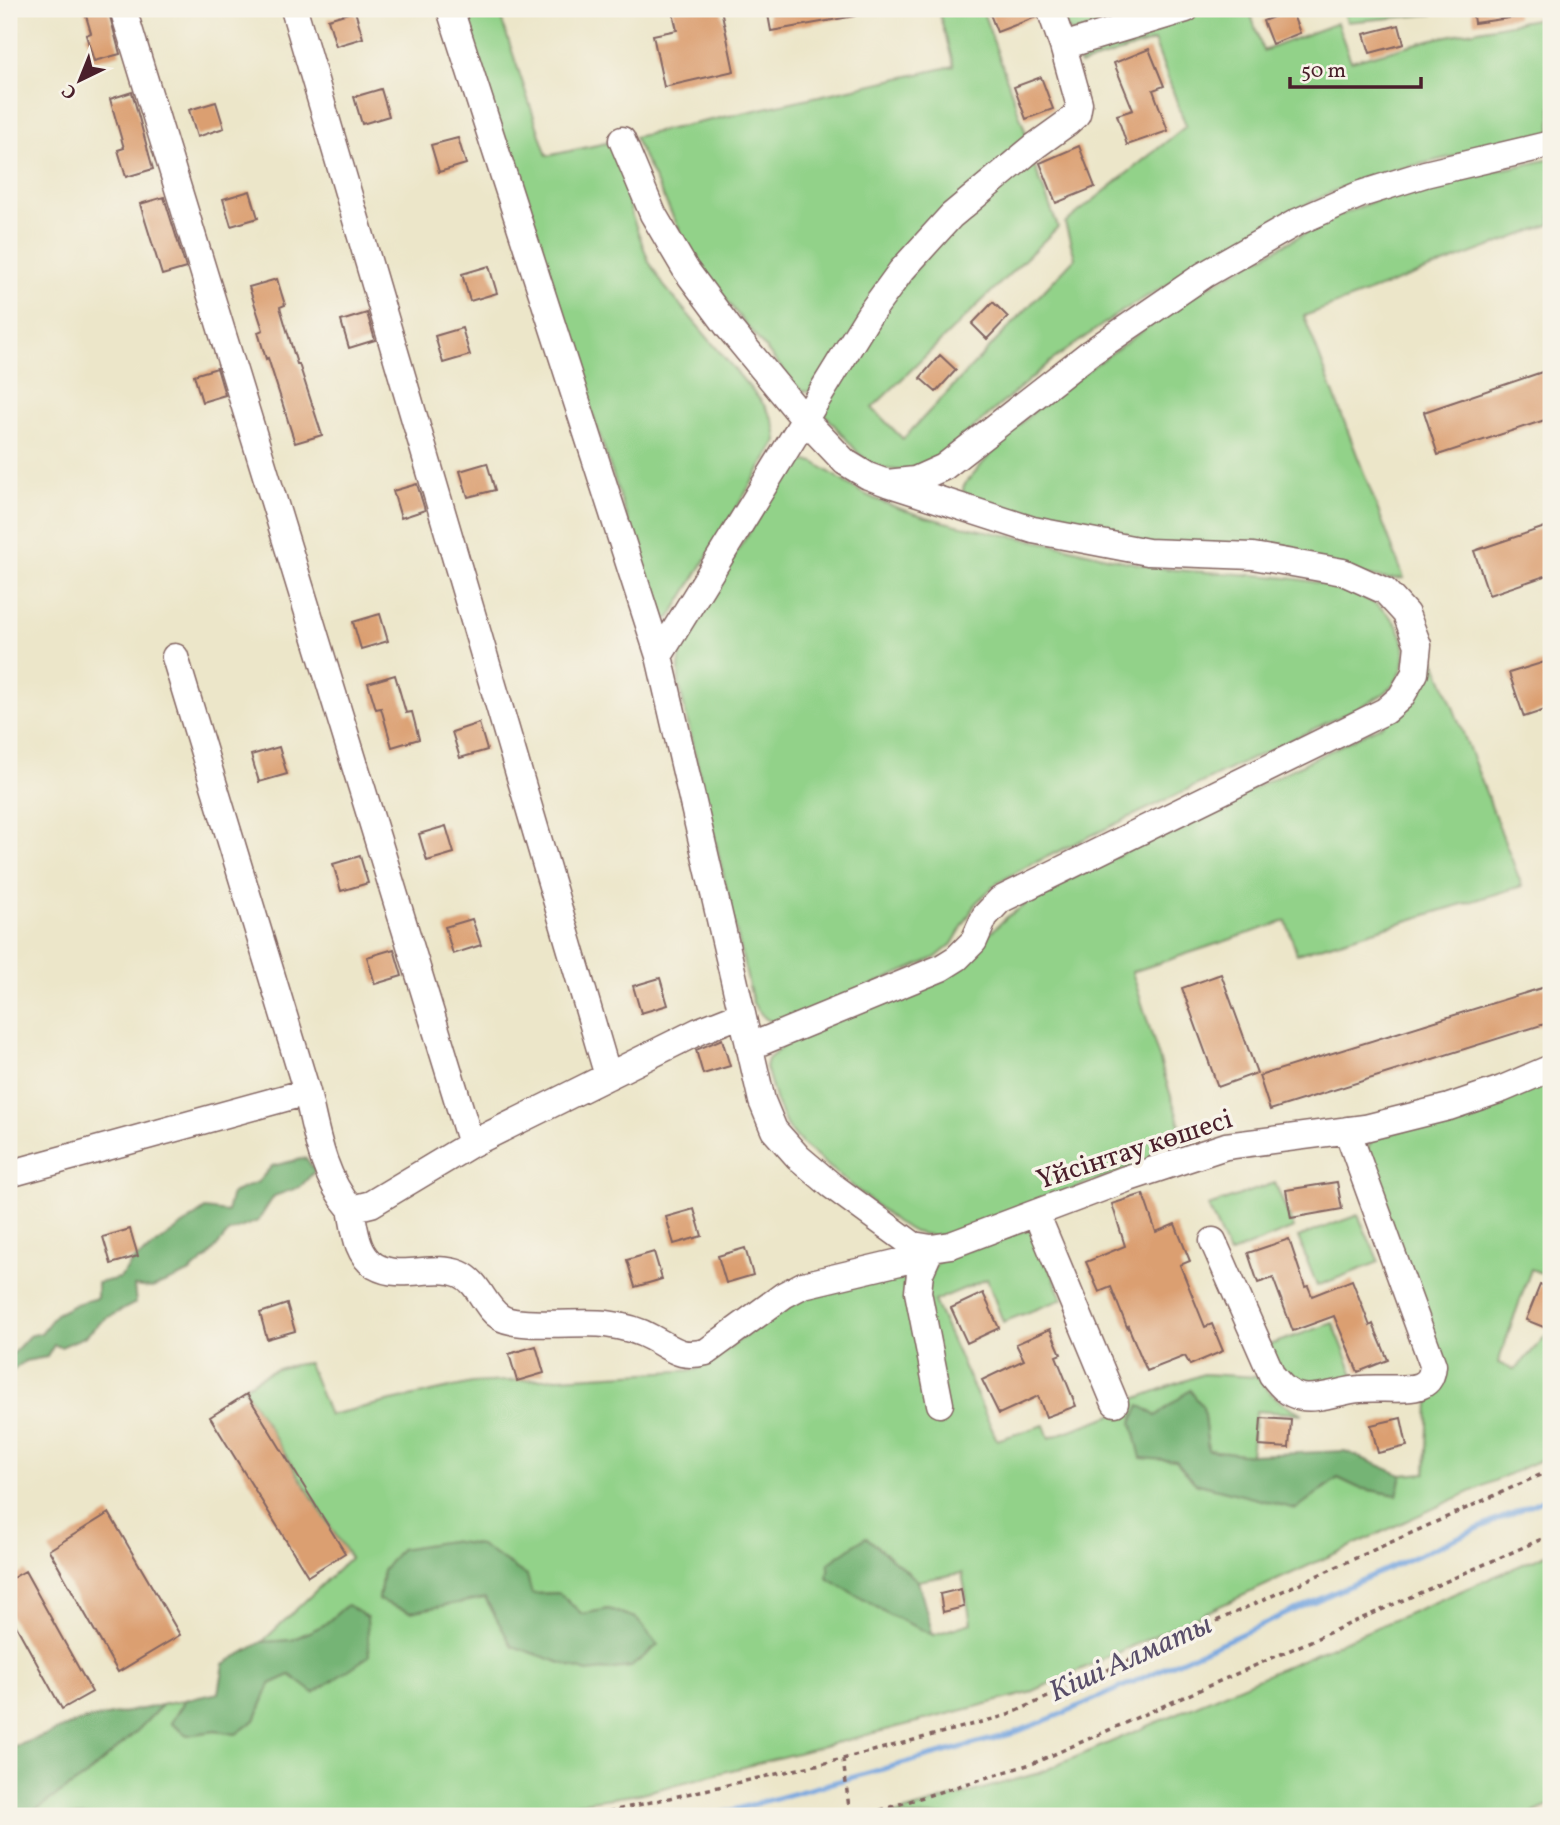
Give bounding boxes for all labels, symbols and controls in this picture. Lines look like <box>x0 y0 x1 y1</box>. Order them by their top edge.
north arrow <box>46 46 116 116</box>
scale bar <box>1290 46 1422 90</box>
text: 50 m <box>1301 57 1346 86</box>
text: С <box>56 77 83 105</box>
street label: Үйсінтау көшесі <box>1032 1100 1238 1200</box>
water label: Кіші Алматы <box>1043 1604 1219 1714</box>

